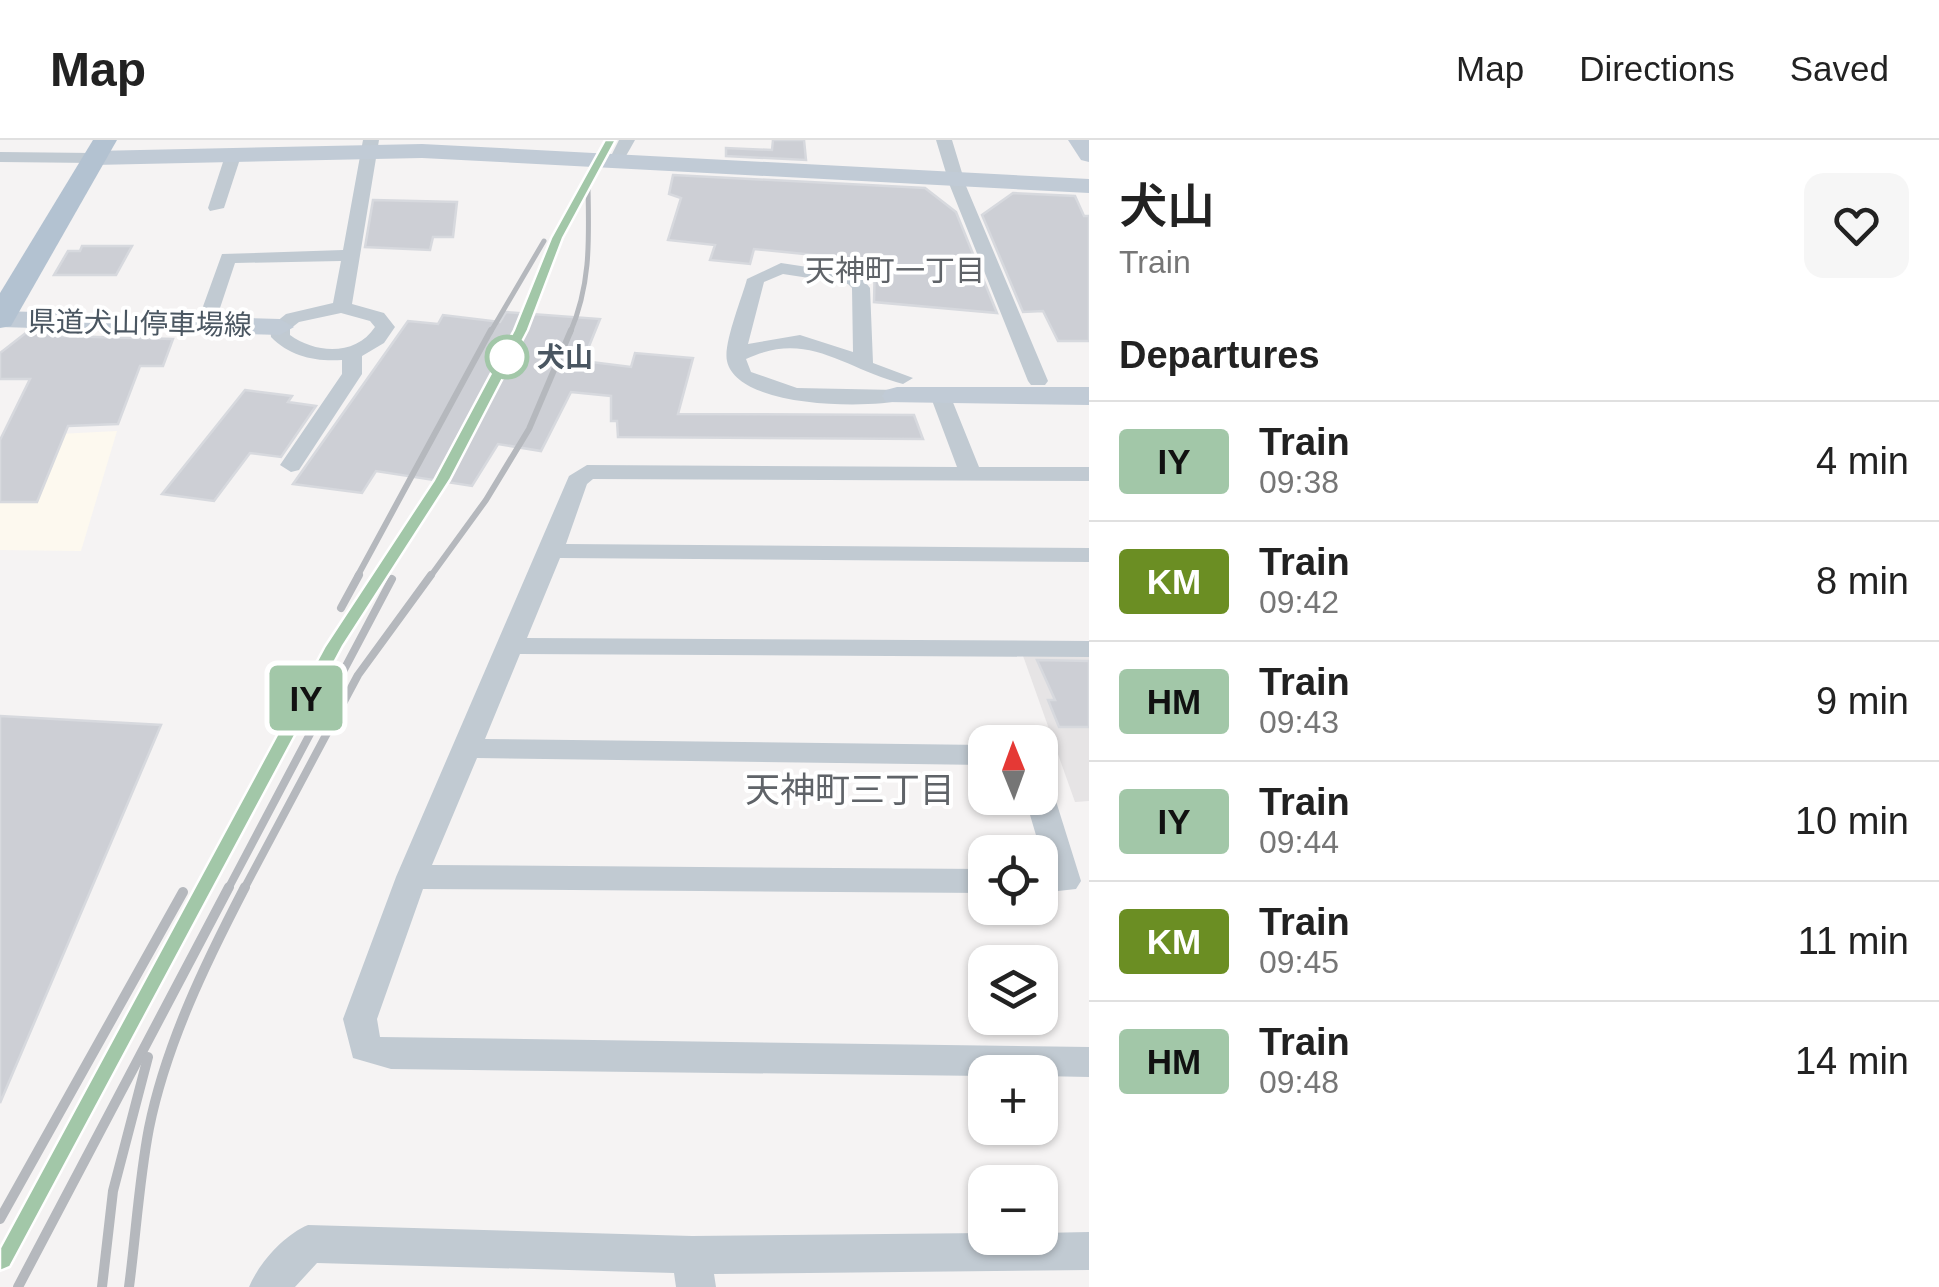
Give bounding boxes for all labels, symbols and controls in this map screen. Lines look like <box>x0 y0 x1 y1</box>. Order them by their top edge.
text: Map <box>50 43 146 96</box>
text: Map <box>1456 49 1524 88</box>
text: Directions <box>1579 49 1735 88</box>
text: Saved <box>1790 49 1889 88</box>
button: heart <box>1804 173 1909 278</box>
text: 犬山 <box>1119 180 1215 233</box>
text: Train <box>1119 244 1191 280</box>
district label: 天神町一丁目 <box>805 254 985 287</box>
street label: 県道犬山停車場線 <box>28 306 252 341</box>
text: Departures <box>1119 334 1320 376</box>
marker: 犬山 <box>486 336 528 378</box>
place label: 犬山 <box>537 342 593 373</box>
text: Train <box>1259 421 1350 463</box>
text: 4 min <box>1816 440 1909 482</box>
text: IY <box>1157 442 1191 481</box>
text: 09:38 <box>1259 464 1339 500</box>
text: Train <box>1259 541 1350 583</box>
text: 8 min <box>1816 560 1909 602</box>
text: KM <box>1147 562 1201 601</box>
text: 09:42 <box>1259 584 1339 620</box>
text: Train <box>1259 661 1350 703</box>
line badge: IY <box>261 666 351 730</box>
text: IY <box>289 679 323 718</box>
text: 9 min <box>1816 680 1909 722</box>
text: HM <box>1147 682 1201 721</box>
text: 09:43 <box>1259 704 1339 740</box>
north arrow <box>968 725 1058 815</box>
map controls <box>968 725 1058 1255</box>
district label: 天神町三丁目 <box>745 770 955 809</box>
text: Train <box>1259 781 1350 823</box>
text: 10 min <box>1795 800 1909 842</box>
text: IY <box>1157 802 1191 841</box>
text: 09:44 <box>1259 824 1339 860</box>
button: locate <box>968 835 1058 925</box>
text: Train <box>1259 901 1350 943</box>
text: 11 min <box>1798 920 1909 962</box>
text: KM <box>1147 922 1201 961</box>
text: 09:45 <box>1259 944 1339 980</box>
button: layers <box>968 945 1058 1035</box>
text: Train <box>1259 1021 1350 1063</box>
text: 14 min <box>1795 1040 1909 1082</box>
text: HM <box>1147 1042 1201 1081</box>
button: + <box>968 1055 1058 1145</box>
text: 09:48 <box>1259 1064 1339 1100</box>
button: − <box>968 1165 1058 1255</box>

